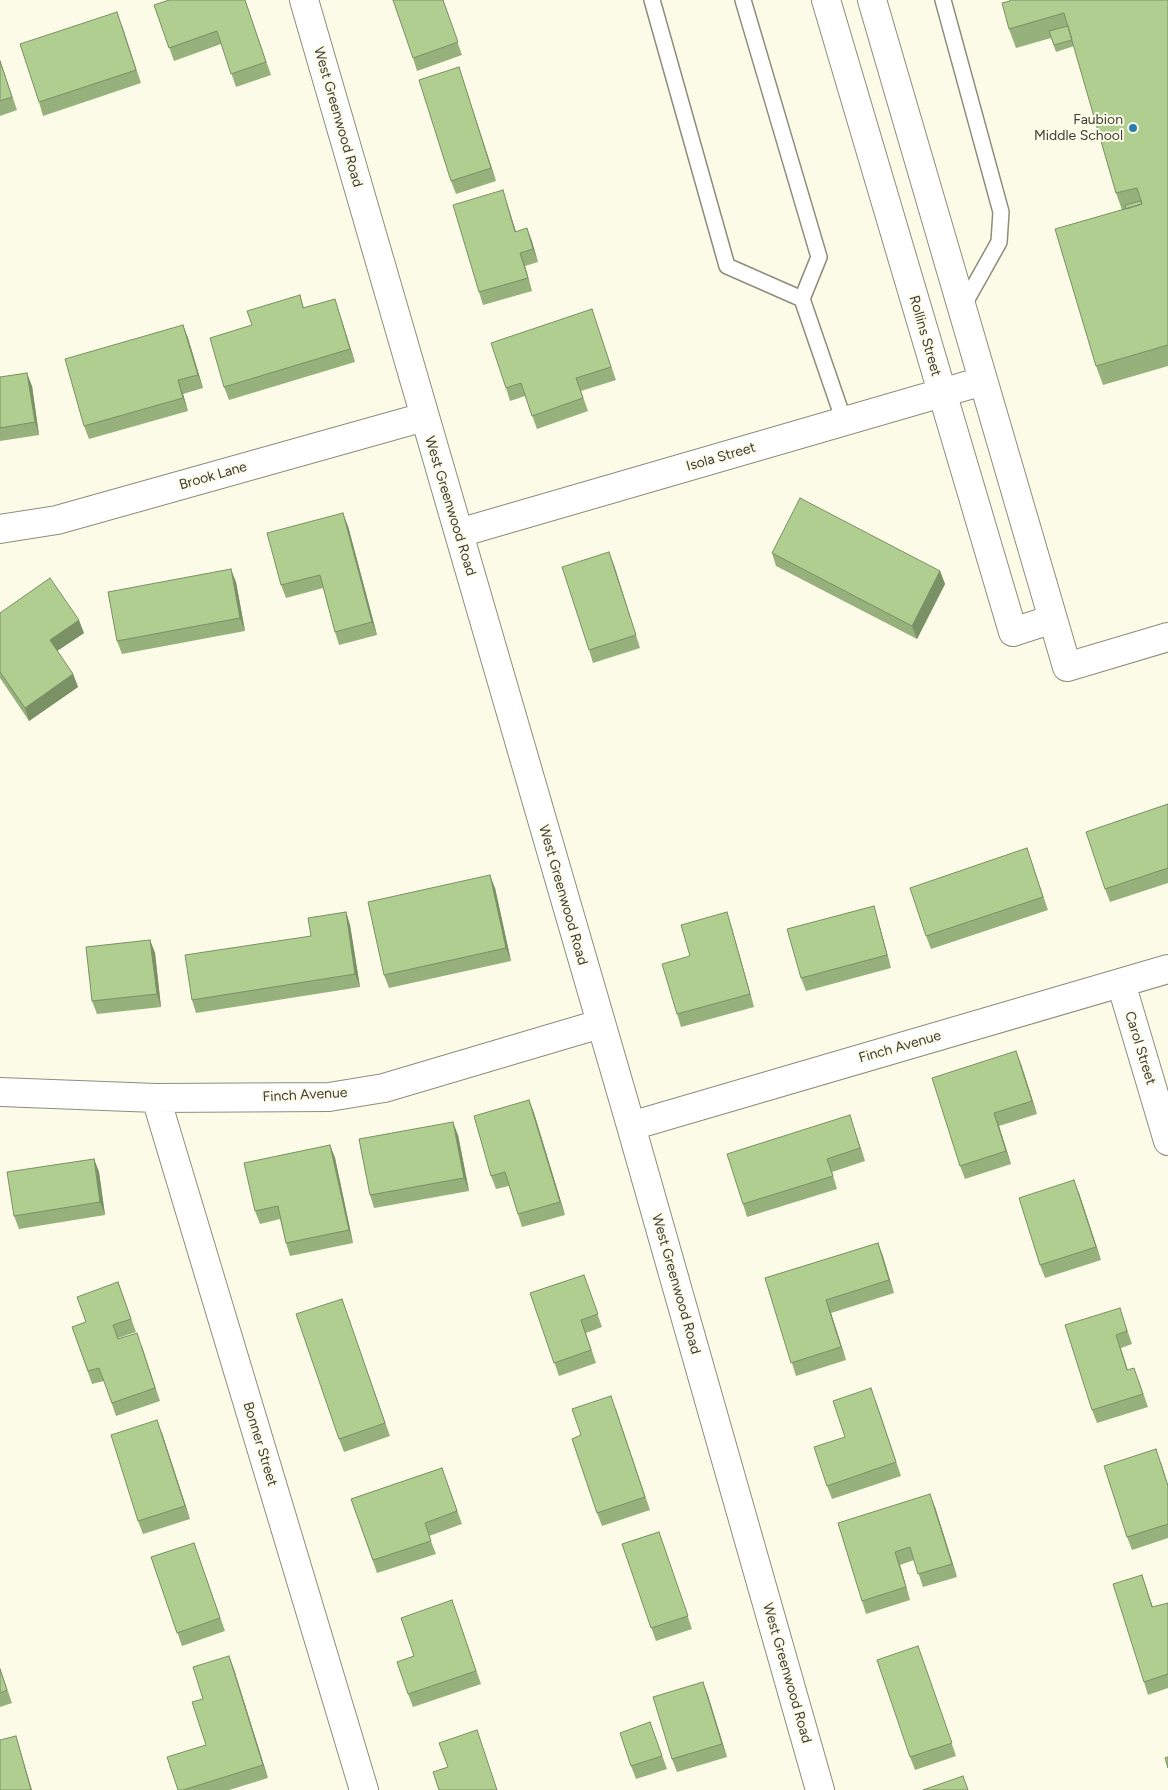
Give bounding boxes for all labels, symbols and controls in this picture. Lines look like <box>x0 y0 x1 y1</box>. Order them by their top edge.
street label: West Greenwood Road <box>310 45 366 189</box>
place label: Faubion Middle School <box>1034 112 1123 144</box>
marker: Faubion Middle School <box>1127 122 1139 134</box>
street label: Rollins Street <box>905 294 945 378</box>
street label: West Greenwood Road <box>421 434 479 578</box>
street label: Isola Street <box>684 439 758 475</box>
street label: Brook Lane <box>177 458 249 494</box>
street label: West Greenwood Road <box>535 823 591 967</box>
street label: Carol Street <box>1121 1009 1159 1087</box>
street label: Finch Avenue <box>857 1027 943 1067</box>
street label: Finch Avenue <box>262 1084 348 1106</box>
street label: West Greenwood Road <box>648 1212 704 1356</box>
street label: Bonner Street <box>239 1400 281 1488</box>
street label: West Greenwood Road <box>759 1601 815 1745</box>

